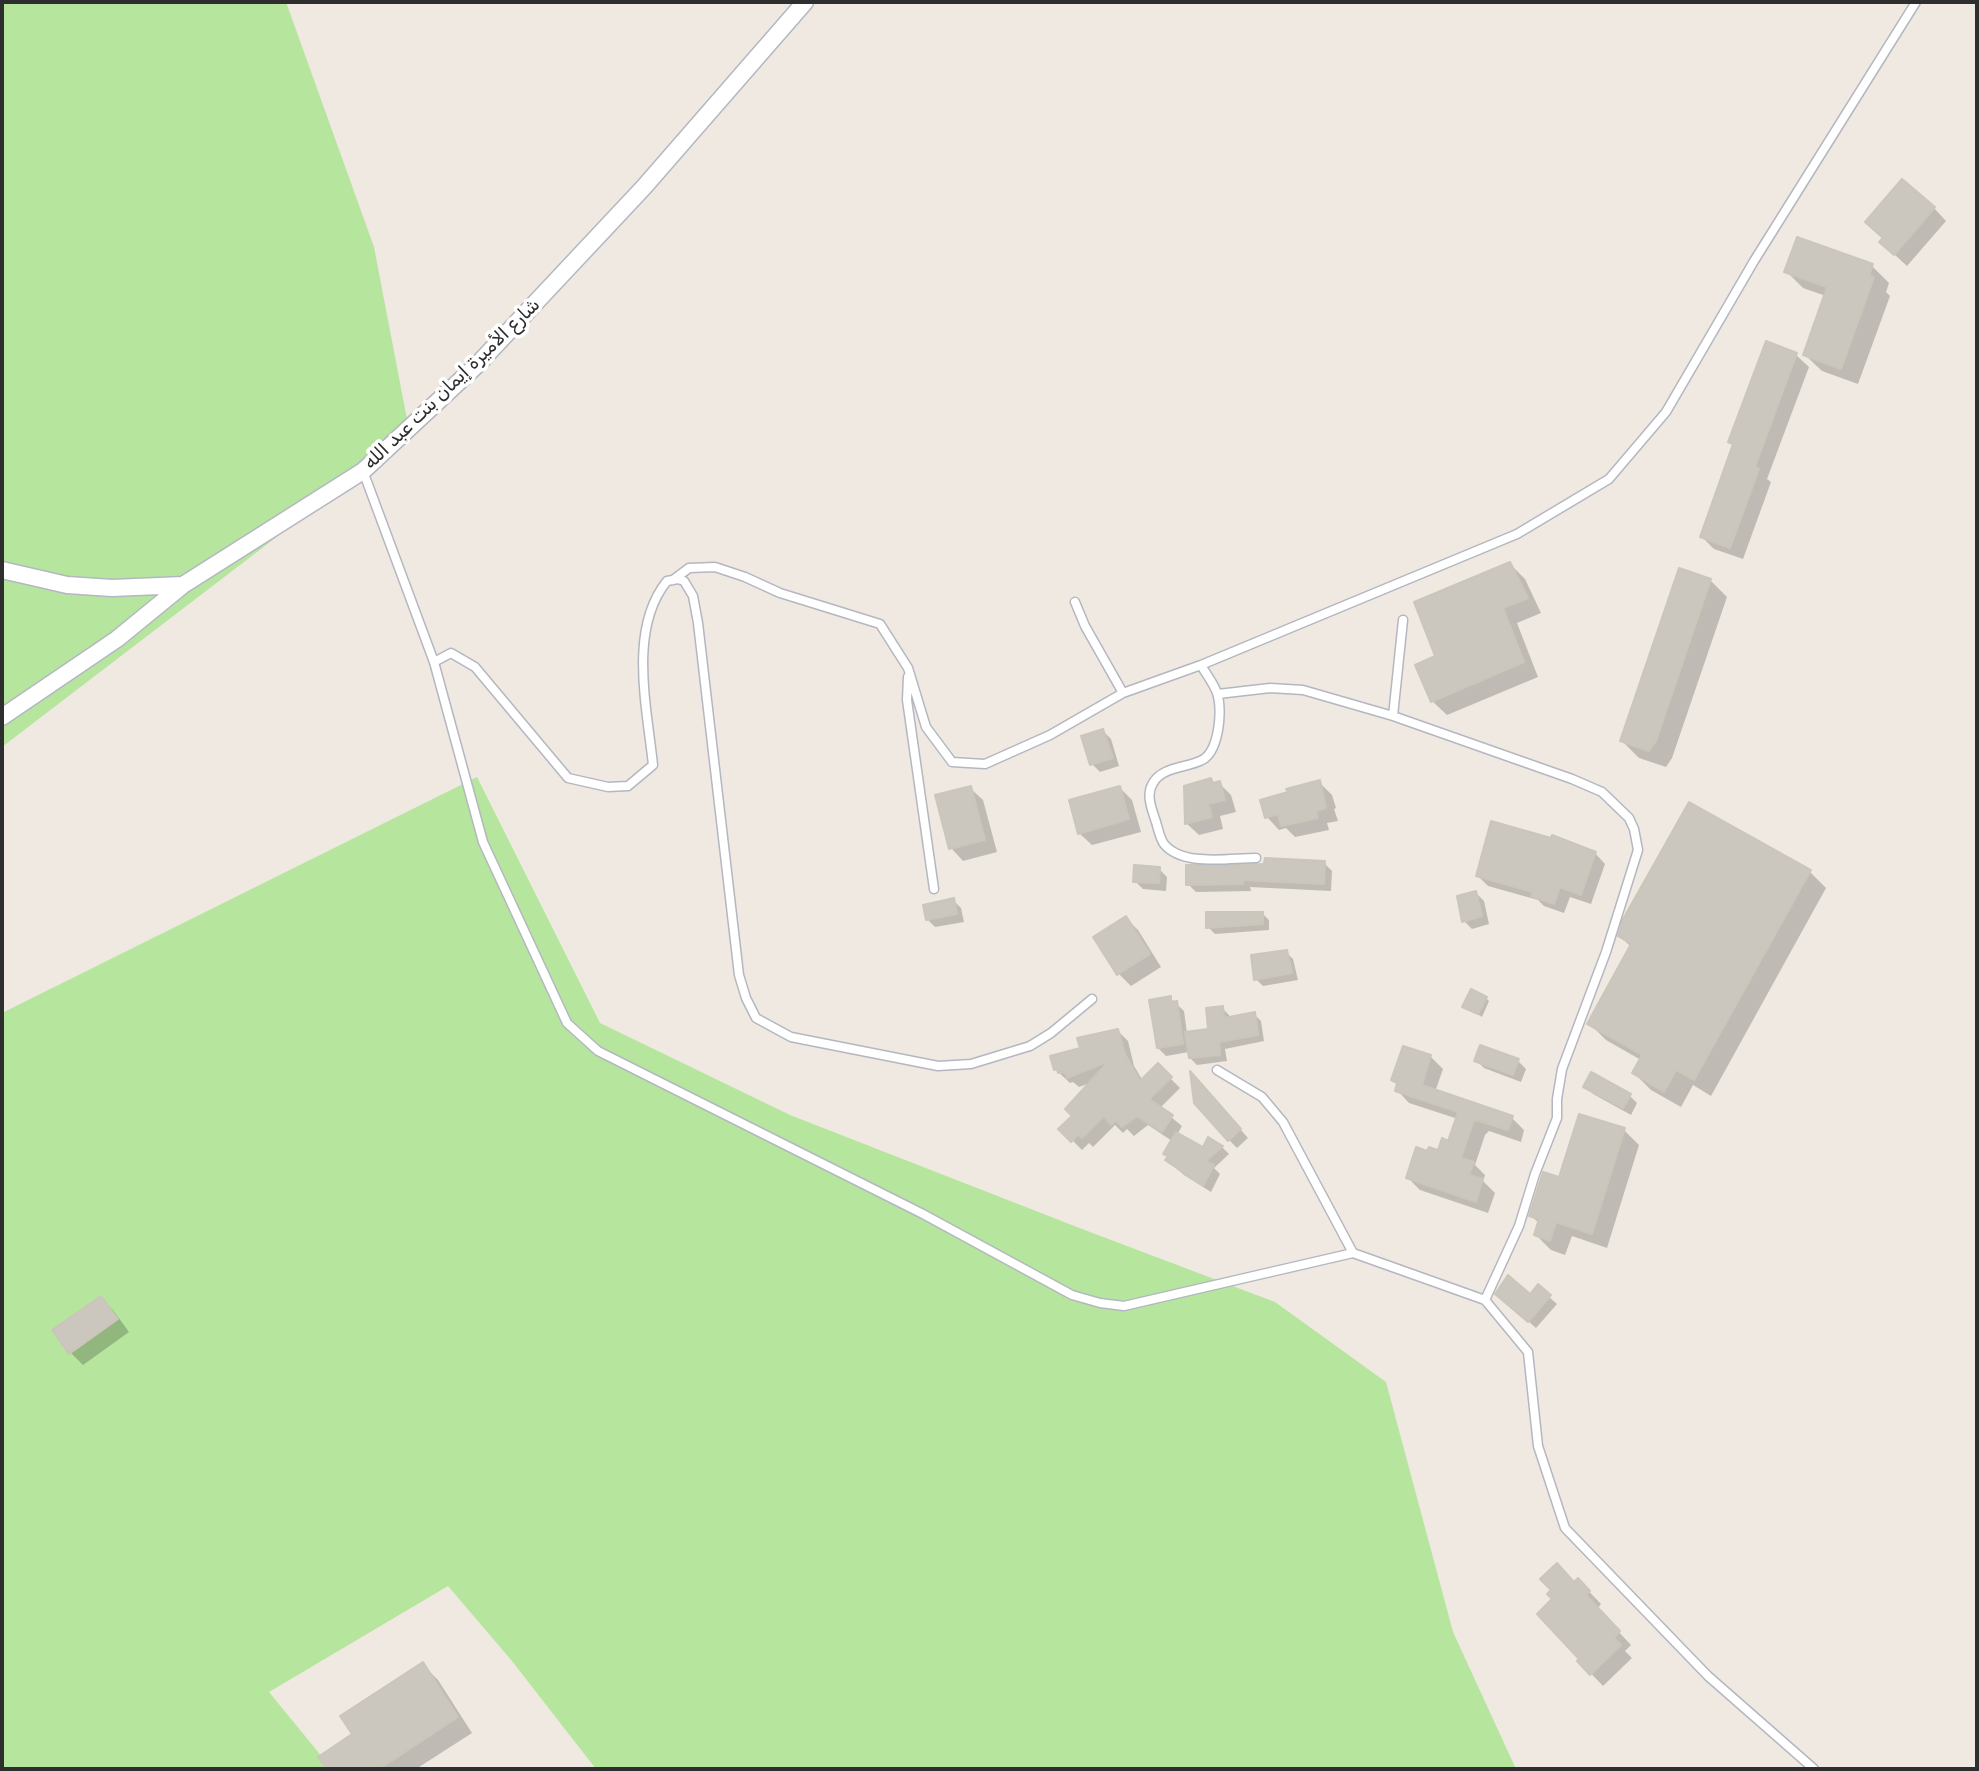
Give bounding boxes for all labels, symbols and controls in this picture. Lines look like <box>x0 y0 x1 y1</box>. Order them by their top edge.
street label: شارع الأميرة إيمان بنت عبد الله <box>359 294 545 474</box>

